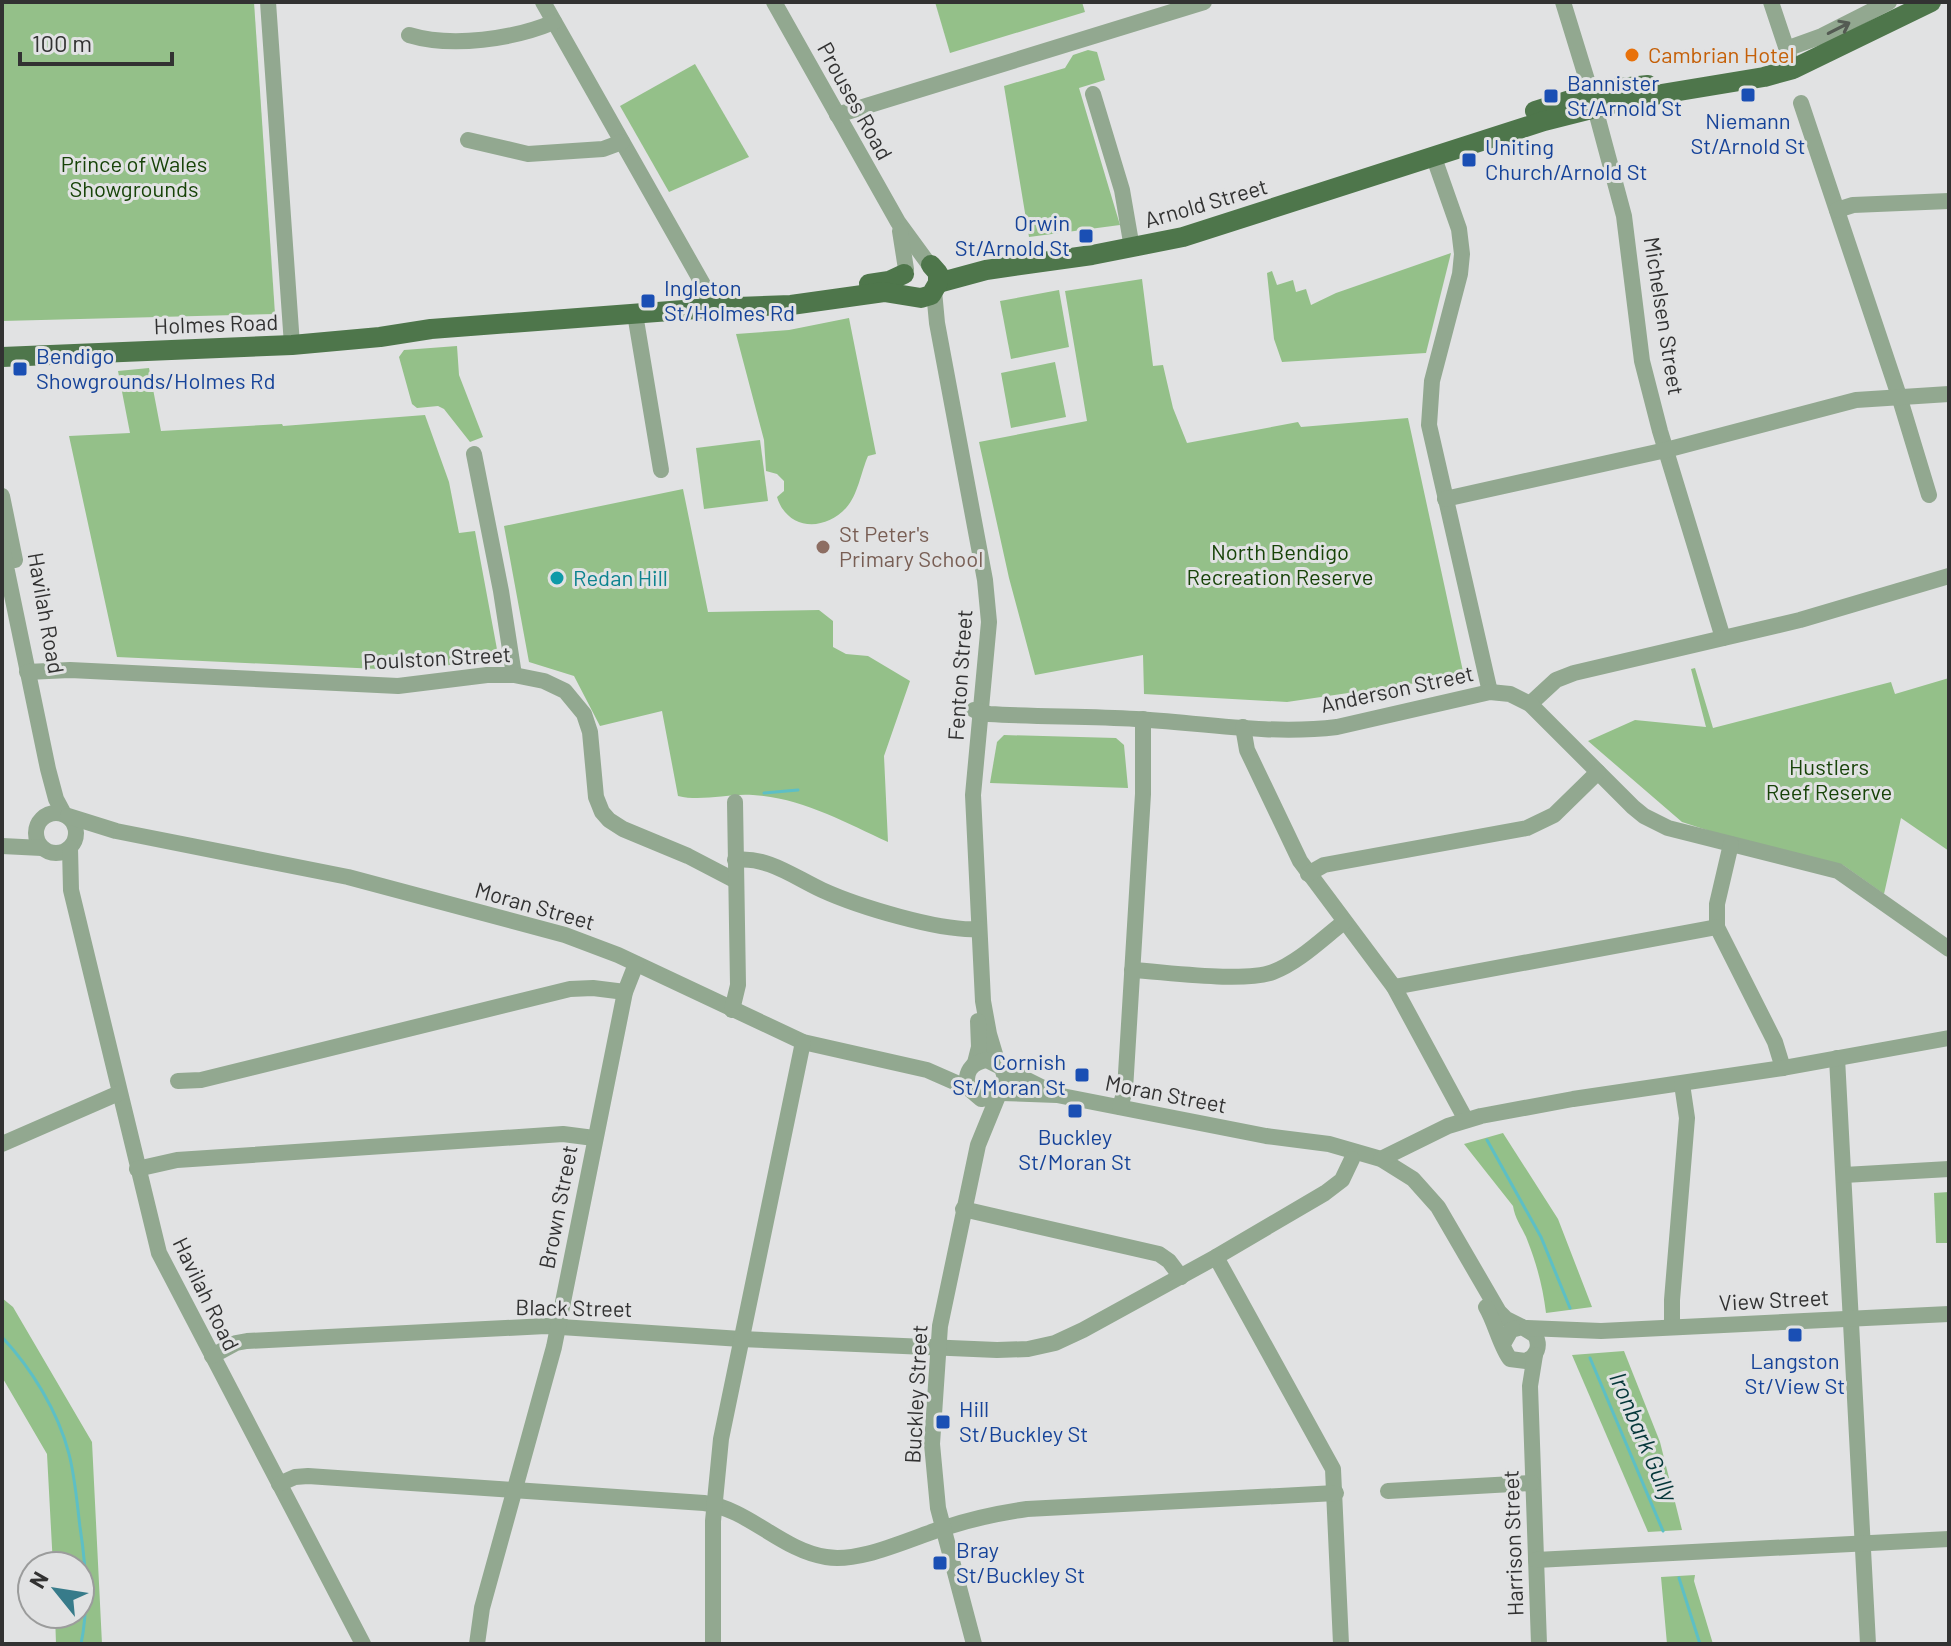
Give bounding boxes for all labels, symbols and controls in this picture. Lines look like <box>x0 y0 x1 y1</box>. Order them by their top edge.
scale bar <box>20 16 172 66</box>
one-way arrow <box>1826 20 1850 35</box>
text: 100 m <box>32 28 92 57</box>
street label: Prouses Road <box>813 37 899 164</box>
place label: Cambrian Hotel <box>1648 41 1794 67</box>
marker: Cambrian Hotel <box>1623 46 1641 64</box>
place label: Bannister St/Arnold St <box>1567 69 1682 120</box>
marker: Niemann St/Arnold St <box>1739 86 1757 104</box>
marker: Bannister St/Arnold St <box>1542 87 1560 105</box>
place label: Niemann St/Arnold St <box>1690 107 1806 158</box>
place label: Uniting Church/Arnold St <box>1485 133 1648 184</box>
park label: Prince of Wales Showgrounds <box>61 150 207 201</box>
marker: Uniting Church/Arnold St <box>1460 151 1478 169</box>
street label: Arnold Street <box>1141 172 1270 232</box>
place label: Orwin St/Arnold St <box>955 209 1070 260</box>
marker: Orwin St/Arnold St <box>1077 227 1095 245</box>
street label: Michelsen Street <box>1640 235 1690 397</box>
place label: Ingleton St/Holmes Rd <box>664 274 795 325</box>
marker: Ingleton St/Holmes Rd <box>639 292 657 310</box>
street label: Holmes Road <box>153 308 279 338</box>
place label: Bendigo Showgrounds/Holmes Rd <box>36 342 275 393</box>
marker: Bendigo Showgrounds/Holmes Rd <box>11 360 29 378</box>
place label: St Peter's Primary School <box>839 520 983 571</box>
marker: St Peter's Primary School <box>814 538 832 556</box>
park label: North Bendigo Recreation Reserve <box>1187 538 1373 589</box>
street label: Havilah Road <box>24 550 70 676</box>
place label: Redan Hill <box>573 564 668 590</box>
marker: Redan Hill <box>548 569 566 587</box>
street label: Fenton Street <box>941 609 977 741</box>
street label: Poulston Street <box>362 640 512 674</box>
street label: Anderson Street <box>1318 659 1476 717</box>
park label: Hustlers Reef Reserve <box>1766 753 1892 804</box>
street label: Moran Street <box>472 876 598 935</box>
place label: Cornish St/Moran St <box>952 1048 1066 1099</box>
marker: Cornish St/Moran St <box>1073 1066 1091 1084</box>
street label: Moran Street <box>1103 1068 1229 1118</box>
marker: Buckley St/Moran St <box>1066 1102 1084 1120</box>
place label: Buckley St/Moran St <box>1018 1123 1132 1174</box>
street label: Brown Street <box>532 1143 582 1271</box>
street label: Havilah Road <box>168 1233 245 1354</box>
street label: View Street <box>1718 1283 1830 1315</box>
street label: Black Street <box>515 1293 633 1321</box>
street label: Buckley Street <box>898 1324 932 1464</box>
marker: Langston St/View St <box>1786 1326 1804 1344</box>
place label: Langston St/View St <box>1745 1347 1845 1398</box>
water label: Ironbark Gully <box>1604 1367 1685 1507</box>
place label: Hill St/Buckley St <box>959 1395 1088 1446</box>
marker: Hill St/Buckley St <box>934 1413 952 1431</box>
street label: Harrison Street <box>1496 1470 1528 1617</box>
place label: Bray St/Buckley St <box>956 1536 1085 1587</box>
north arrow <box>16 1550 96 1630</box>
marker: Bray St/Buckley St <box>931 1554 949 1572</box>
text: N <box>23 1567 53 1592</box>

